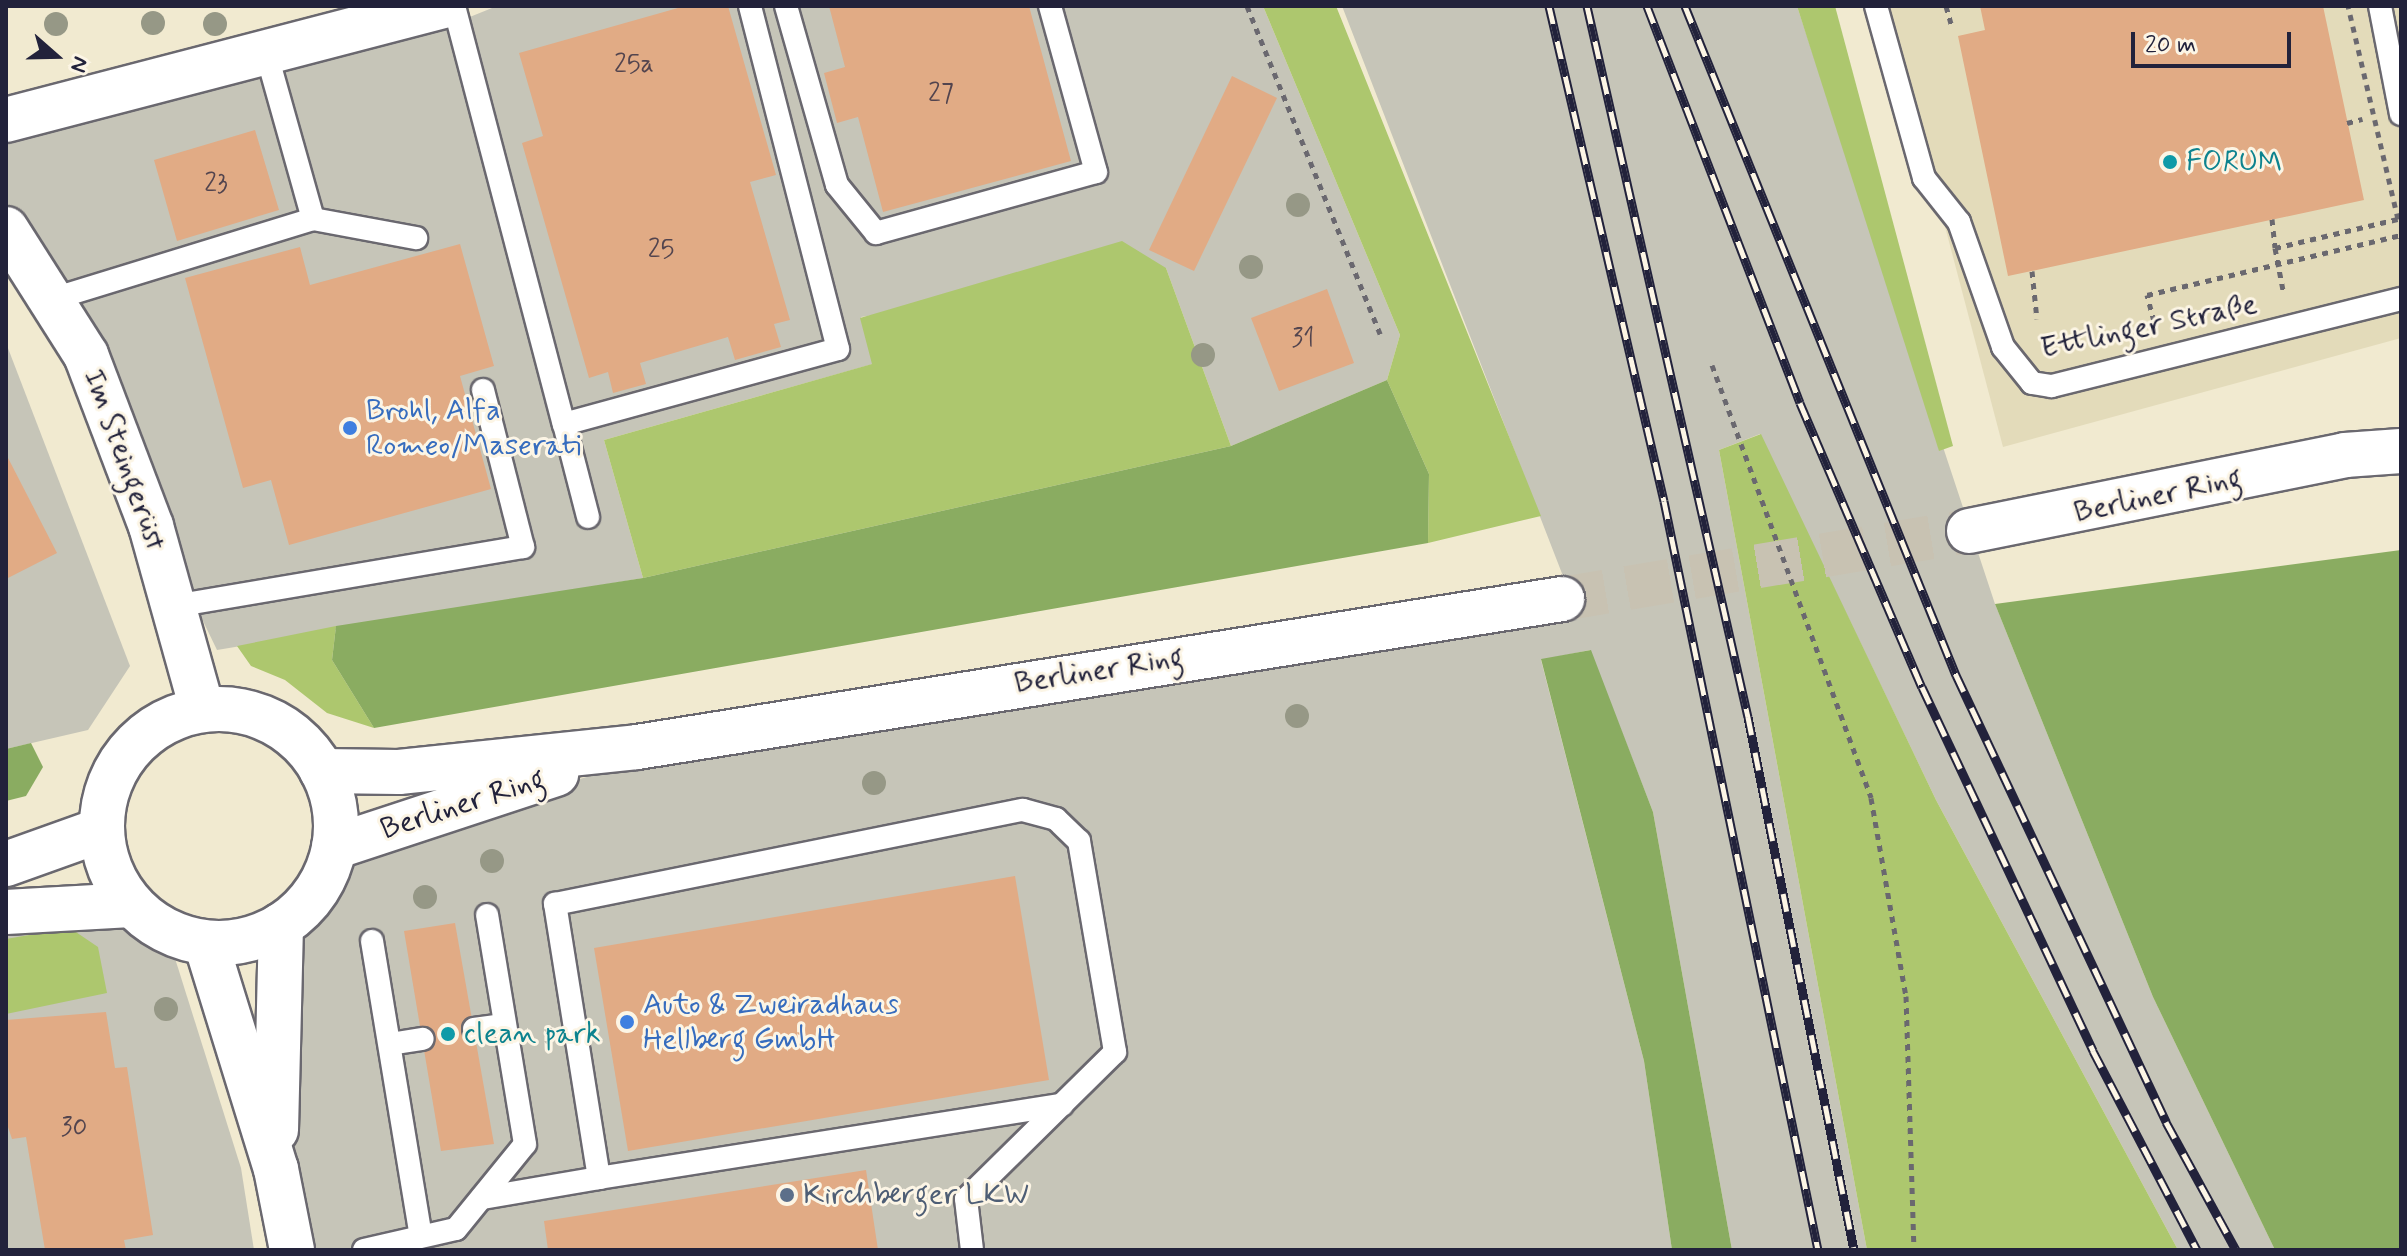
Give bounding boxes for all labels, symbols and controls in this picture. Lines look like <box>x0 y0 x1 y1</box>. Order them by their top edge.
north arrow <box>16 16 96 96</box>
scale bar <box>2135 16 2295 66</box>
text: 20 m <box>2145 30 2196 61</box>
house number: 25a <box>614 50 654 82</box>
text: N <box>63 53 94 76</box>
house number: 27 <box>928 79 954 111</box>
place label: FORUM <box>2186 144 2283 180</box>
marker: FORUM <box>2161 153 2179 171</box>
house number: 23 <box>204 169 228 201</box>
house number: 25 <box>648 235 674 267</box>
street label: Ettlinger Straße <box>2037 286 2261 368</box>
house number: 31 <box>1292 324 1314 356</box>
street label: Im Steingerüst <box>75 365 173 555</box>
place label: Brohl, Alfa Romeo/Maserati <box>366 393 581 464</box>
marker: Brohl, Alfa Romeo/Maserati <box>341 419 359 437</box>
street label: Berliner Ring <box>2071 461 2245 531</box>
street label: Berliner Ring <box>1012 640 1186 702</box>
street label: Berliner Ring <box>377 762 549 848</box>
place label: Auto & Zweiradhaus Hellberg GmbH <box>643 987 899 1058</box>
marker: Auto & Zweiradhaus Hellberg GmbH <box>618 1013 636 1031</box>
place label: clean park <box>464 1016 599 1052</box>
marker: clean park <box>439 1025 457 1043</box>
house number: 30 <box>61 1113 87 1145</box>
place label: Kirchberger LKW <box>803 1177 1029 1213</box>
marker: Kirchberger LKW <box>778 1186 796 1204</box>

